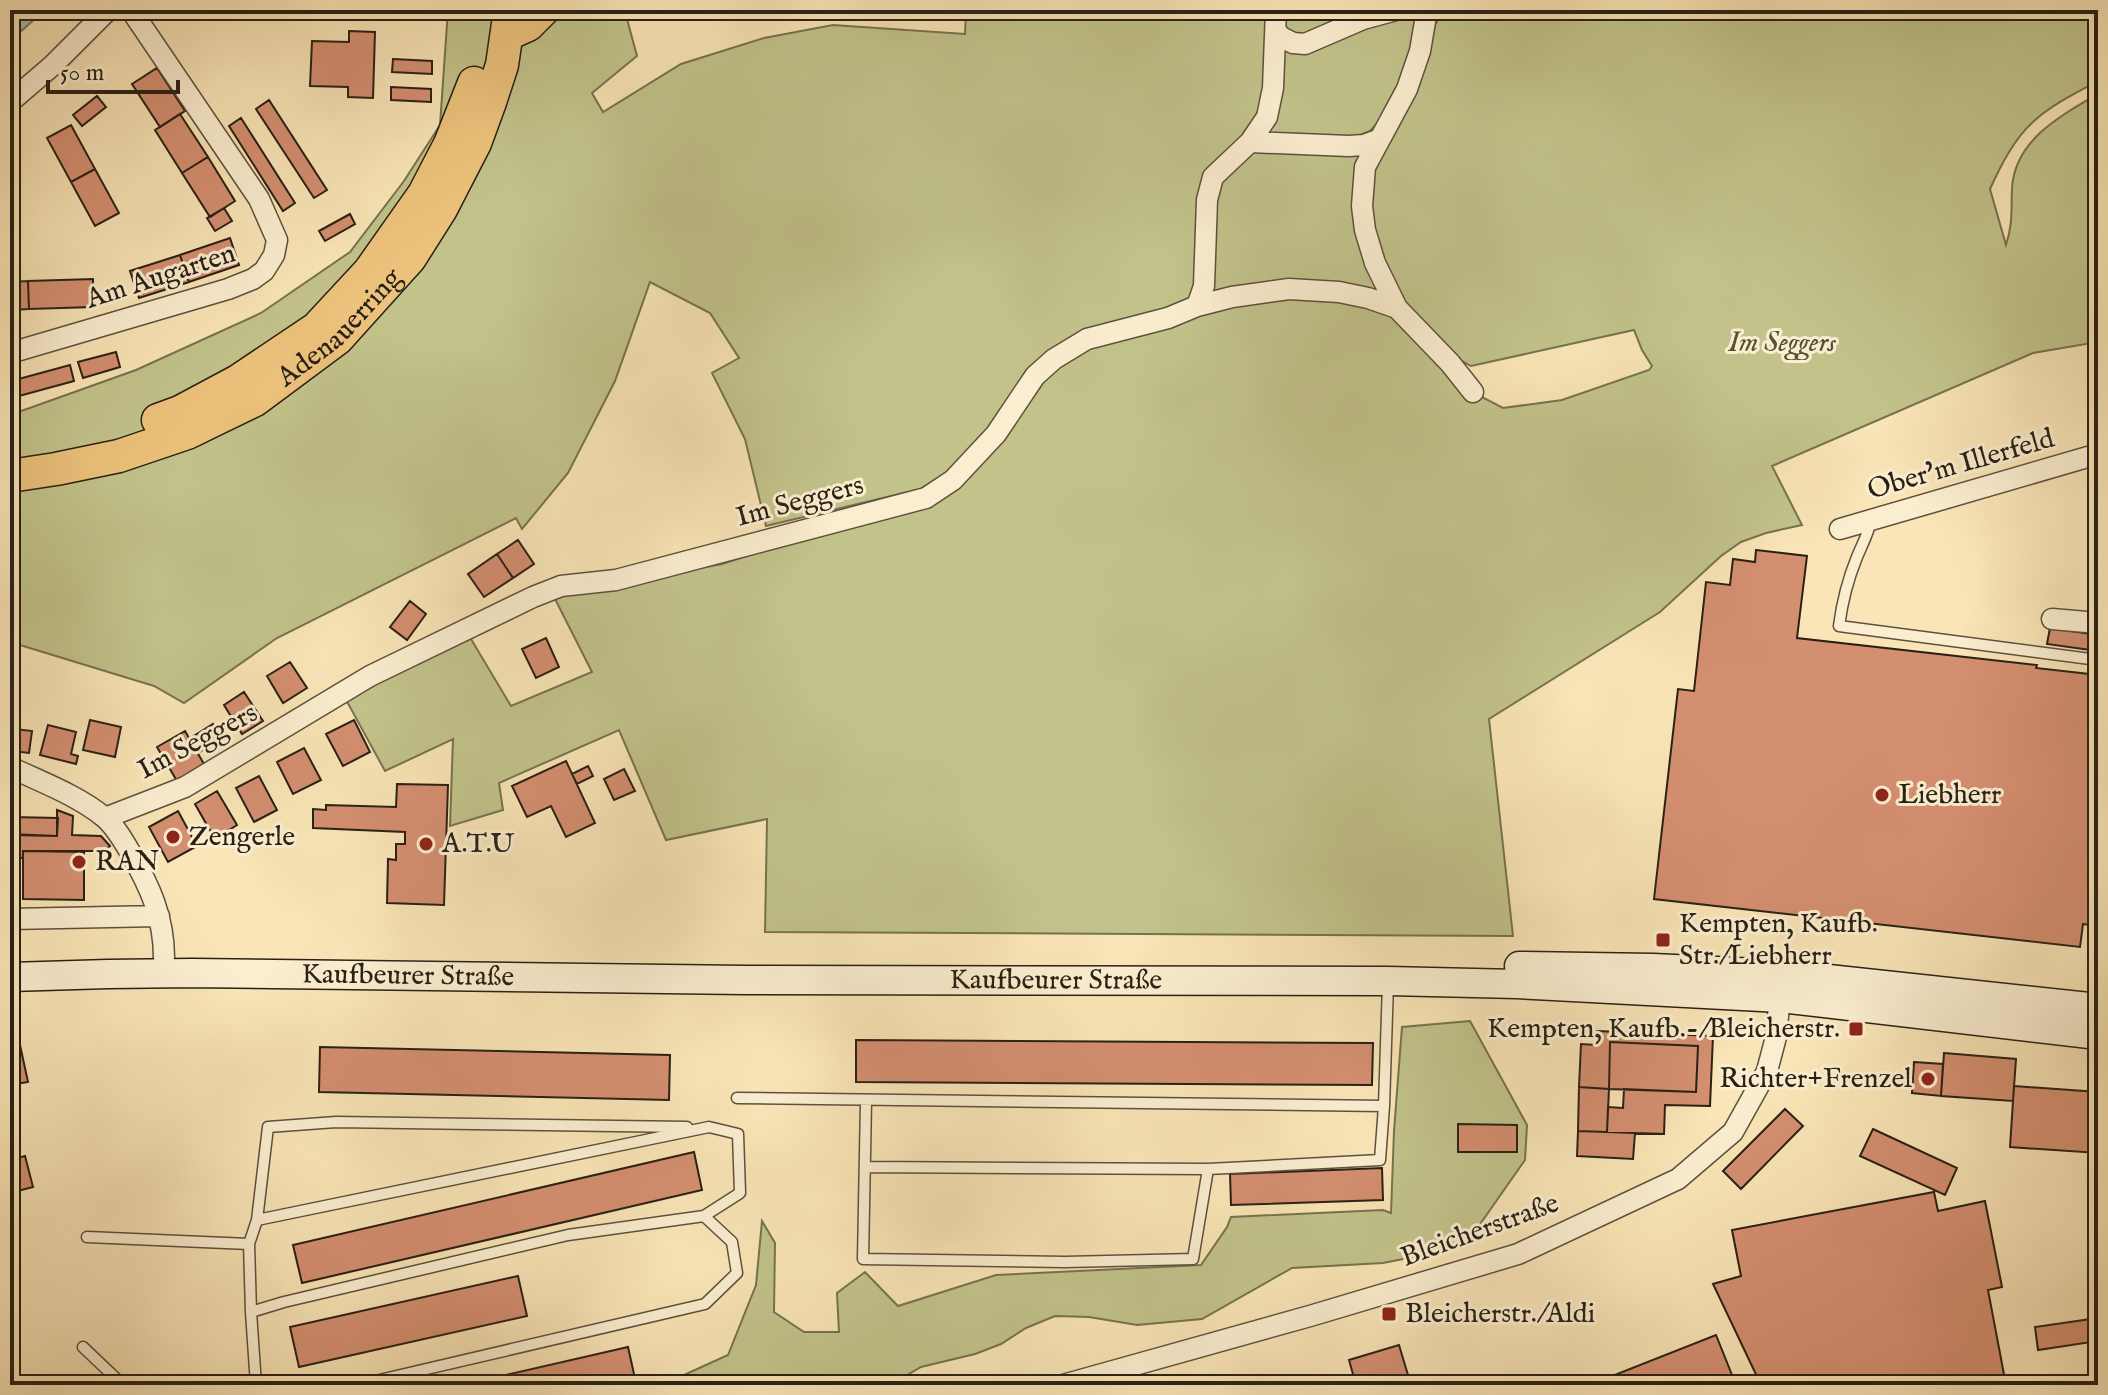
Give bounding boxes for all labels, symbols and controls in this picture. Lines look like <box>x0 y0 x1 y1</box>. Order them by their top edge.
scale bar <box>48 44 178 94</box>
text: 50 m <box>60 58 104 89</box>
street label: Am Augarten <box>81 236 240 318</box>
street label: Adenauerring <box>270 260 410 395</box>
park label: Im Seggers <box>1727 326 1837 361</box>
street label: Ober'm Illerfeld <box>1864 422 2058 508</box>
street label: Im Seggers <box>733 468 867 536</box>
street label: Im Seggers <box>132 696 264 788</box>
place label: Liebherr <box>1898 778 2001 813</box>
marker: Liebherr <box>1873 786 1891 804</box>
place label: Zengerle <box>189 820 295 855</box>
place label: A.T.U <box>441 827 515 862</box>
marker: Zengerle <box>164 828 182 846</box>
marker: A.T.U <box>417 835 435 853</box>
place label: RAN <box>95 845 159 880</box>
marker: RAN <box>70 853 88 871</box>
place label: Kempten, Kaufb. Str./Liebherr <box>1679 907 1878 974</box>
marker: Kempten, Kaufb. Str./Liebherr <box>1654 931 1672 949</box>
street label: Kaufbeurer Straße <box>301 957 515 995</box>
street label: Kaufbeurer Straße <box>950 963 1162 998</box>
place label: Kempten, Kaufb.-/Bleicherstr. <box>1487 1012 1840 1047</box>
marker: Kempten, Kaufb.-/Bleicherstr. <box>1847 1020 1865 1038</box>
place label: Richter+Frenzel <box>1719 1062 1912 1097</box>
marker: Richter+Frenzel <box>1919 1070 1937 1088</box>
street label: Bleicherstraße <box>1396 1186 1564 1276</box>
place label: Bleicherstr./Aldi <box>1405 1297 1595 1332</box>
marker: Bleicherstr./Aldi <box>1380 1305 1398 1323</box>

